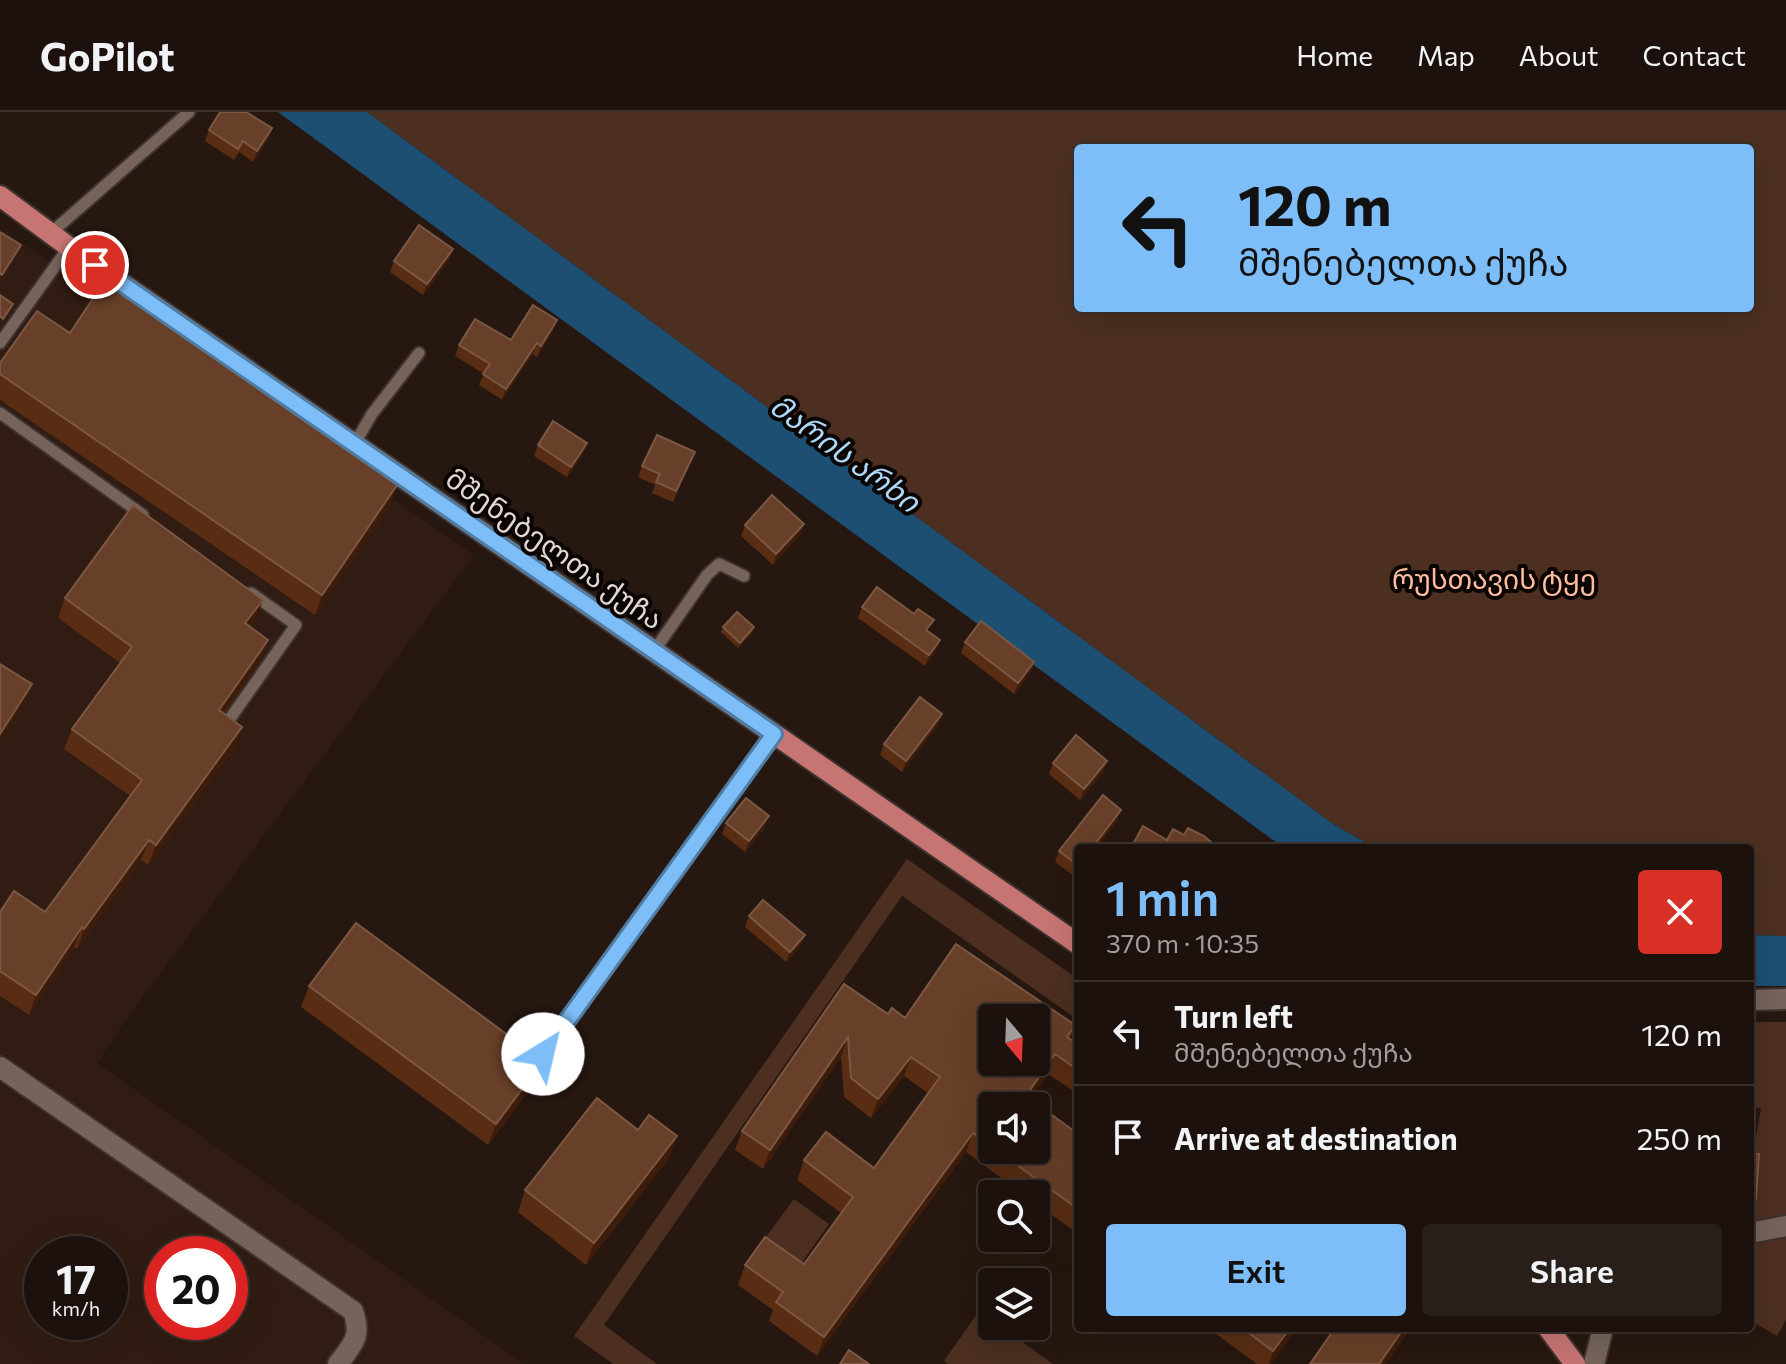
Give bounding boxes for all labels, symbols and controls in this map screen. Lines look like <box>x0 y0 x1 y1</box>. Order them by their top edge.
text: GoPilot <box>40 32 175 79</box>
text: Home <box>1296 38 1373 72</box>
text: Map <box>1417 38 1475 72</box>
text: About <box>1519 38 1599 72</box>
text: Contact <box>1643 38 1746 72</box>
text: 120 m <box>1238 169 1392 238</box>
icon: left <box>1106 176 1210 280</box>
pin <box>61 231 129 299</box>
text: მშენებელთა ქუჩა <box>1238 239 1569 283</box>
icon: arrive <box>73 243 117 287</box>
water label: მარის არხი <box>764 385 929 520</box>
street label: მშენებელთა ქუჩა <box>439 460 670 636</box>
park label: რუსთავის ტყე <box>1392 561 1596 596</box>
text: 1 min <box>1106 867 1219 926</box>
button: close <box>1638 870 1722 954</box>
text: 370 m · 10:35 <box>1106 927 1259 958</box>
text: Turn left <box>1174 997 1293 1034</box>
north arrow <box>978 1004 1050 1076</box>
map controls <box>978 1004 1050 1340</box>
icon: left <box>1106 1011 1150 1055</box>
position arrow <box>501 1012 585 1096</box>
text: 120 m <box>1641 1015 1722 1052</box>
text: მშენებელთა ქუჩა <box>1174 1036 1413 1067</box>
button: sound <box>978 1092 1050 1164</box>
icon: arrive <box>1106 1115 1150 1159</box>
text: Arrive at destination <box>1174 1119 1458 1156</box>
text: 250 m <box>1637 1119 1722 1156</box>
button: search <box>978 1180 1050 1252</box>
button: Exit <box>1106 1224 1406 1316</box>
button: Share <box>1422 1224 1722 1316</box>
speed limit sign: 20 <box>144 1236 248 1340</box>
text: 17 <box>56 1253 96 1302</box>
button: layers <box>978 1268 1050 1340</box>
text: km/h <box>52 1296 100 1320</box>

